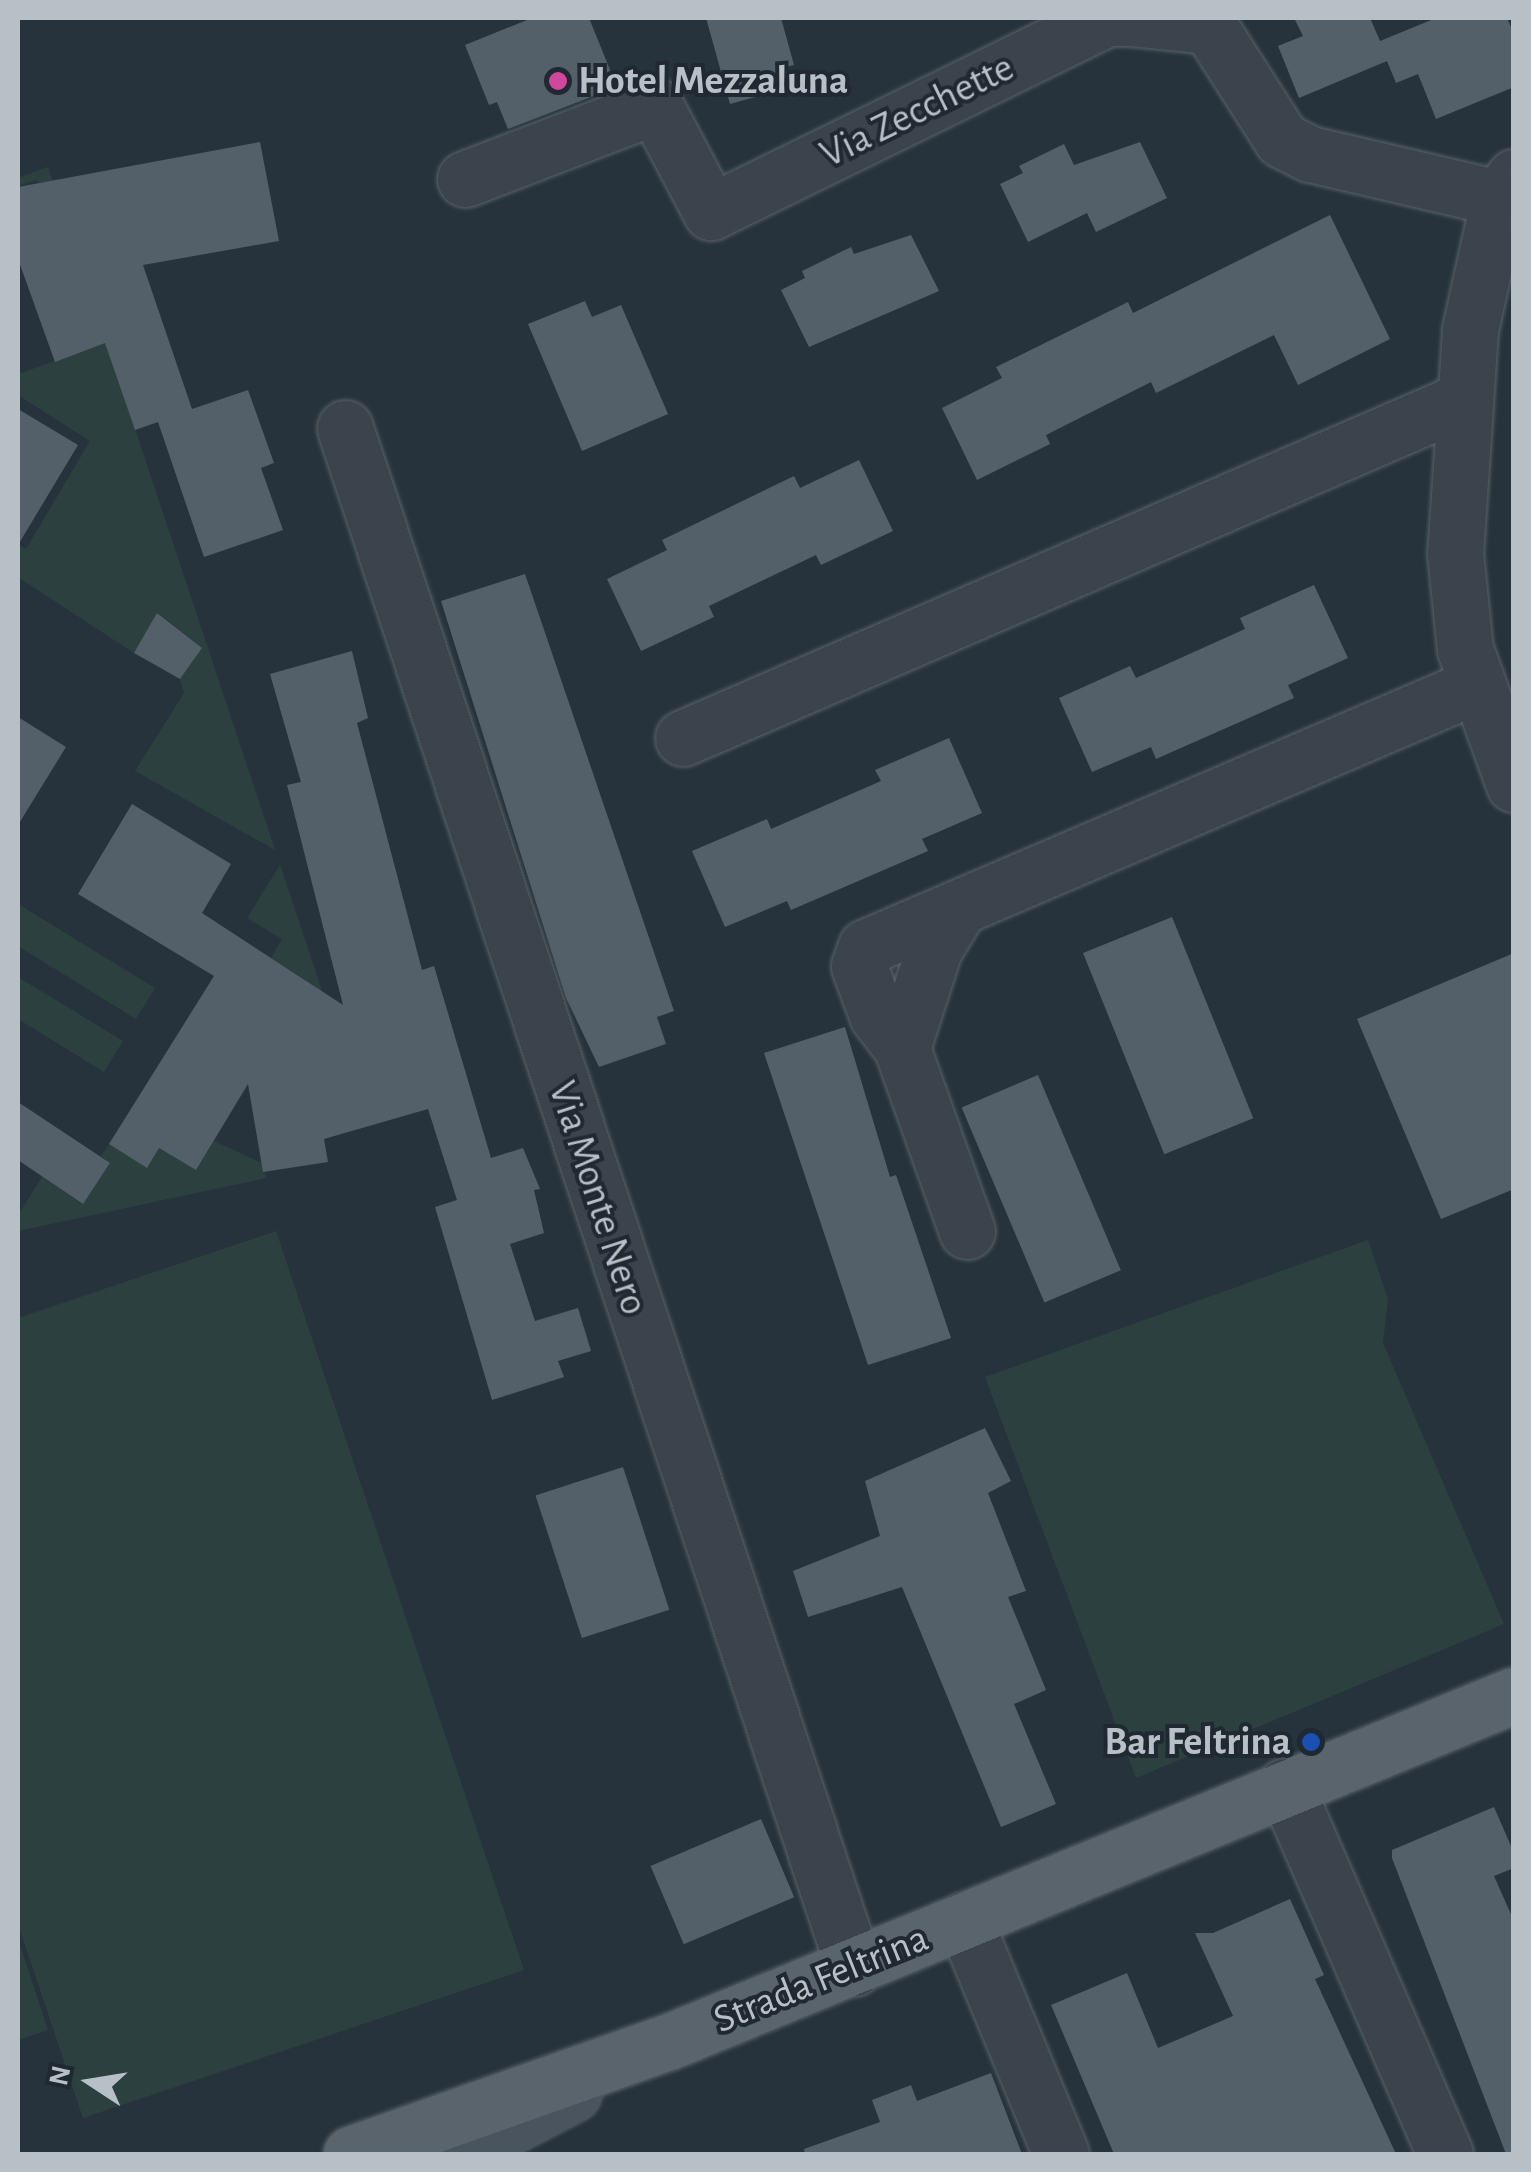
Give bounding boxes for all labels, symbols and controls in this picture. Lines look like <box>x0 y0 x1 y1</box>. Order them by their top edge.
street label: Via Zecchette <box>812 44 1022 178</box>
place label: Hotel Mezzaluna <box>578 57 848 105</box>
marker: Hotel Mezzaluna <box>547 70 569 92</box>
street label: Via Monte Nero <box>538 1075 658 1321</box>
place label: Bar Feltrina <box>1104 1718 1291 1766</box>
marker: Bar Feltrina <box>1300 1731 1322 1753</box>
street label: Strada Feltrina <box>707 1914 935 2044</box>
north arrow <box>40 2032 140 2132</box>
text: N <box>45 2063 76 2088</box>

